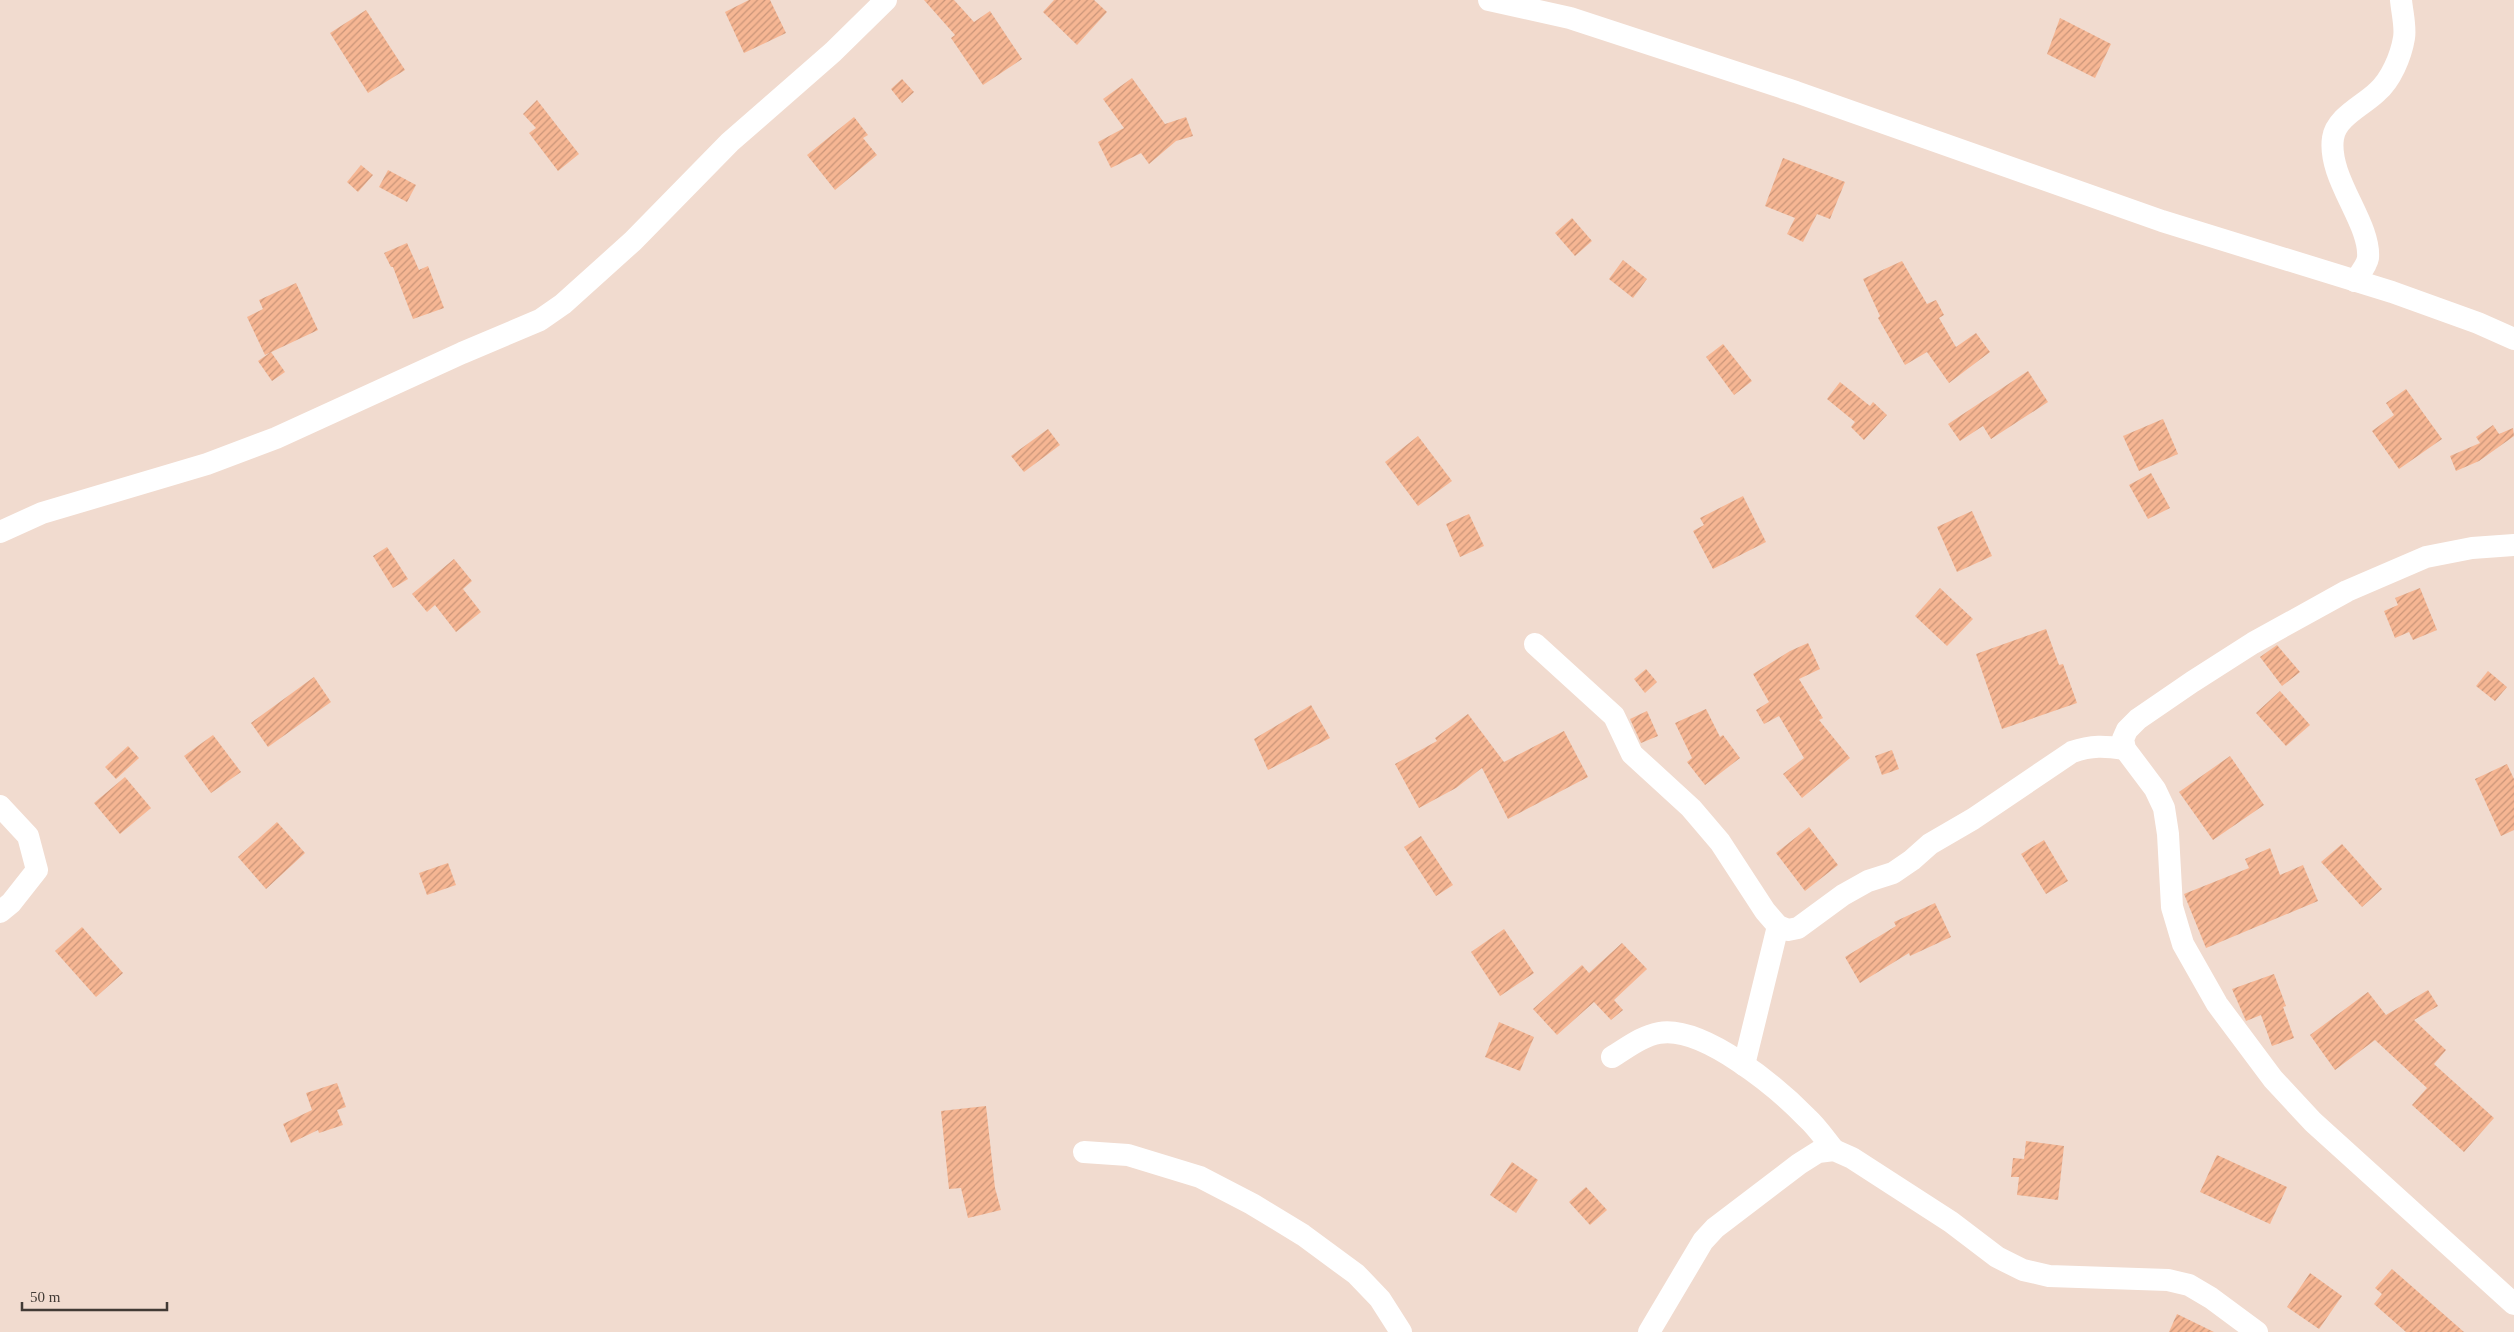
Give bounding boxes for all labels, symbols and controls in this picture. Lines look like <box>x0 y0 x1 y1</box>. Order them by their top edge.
scale bar <box>22 1280 168 1312</box>
text: 50 m <box>30 1289 61 1305</box>

